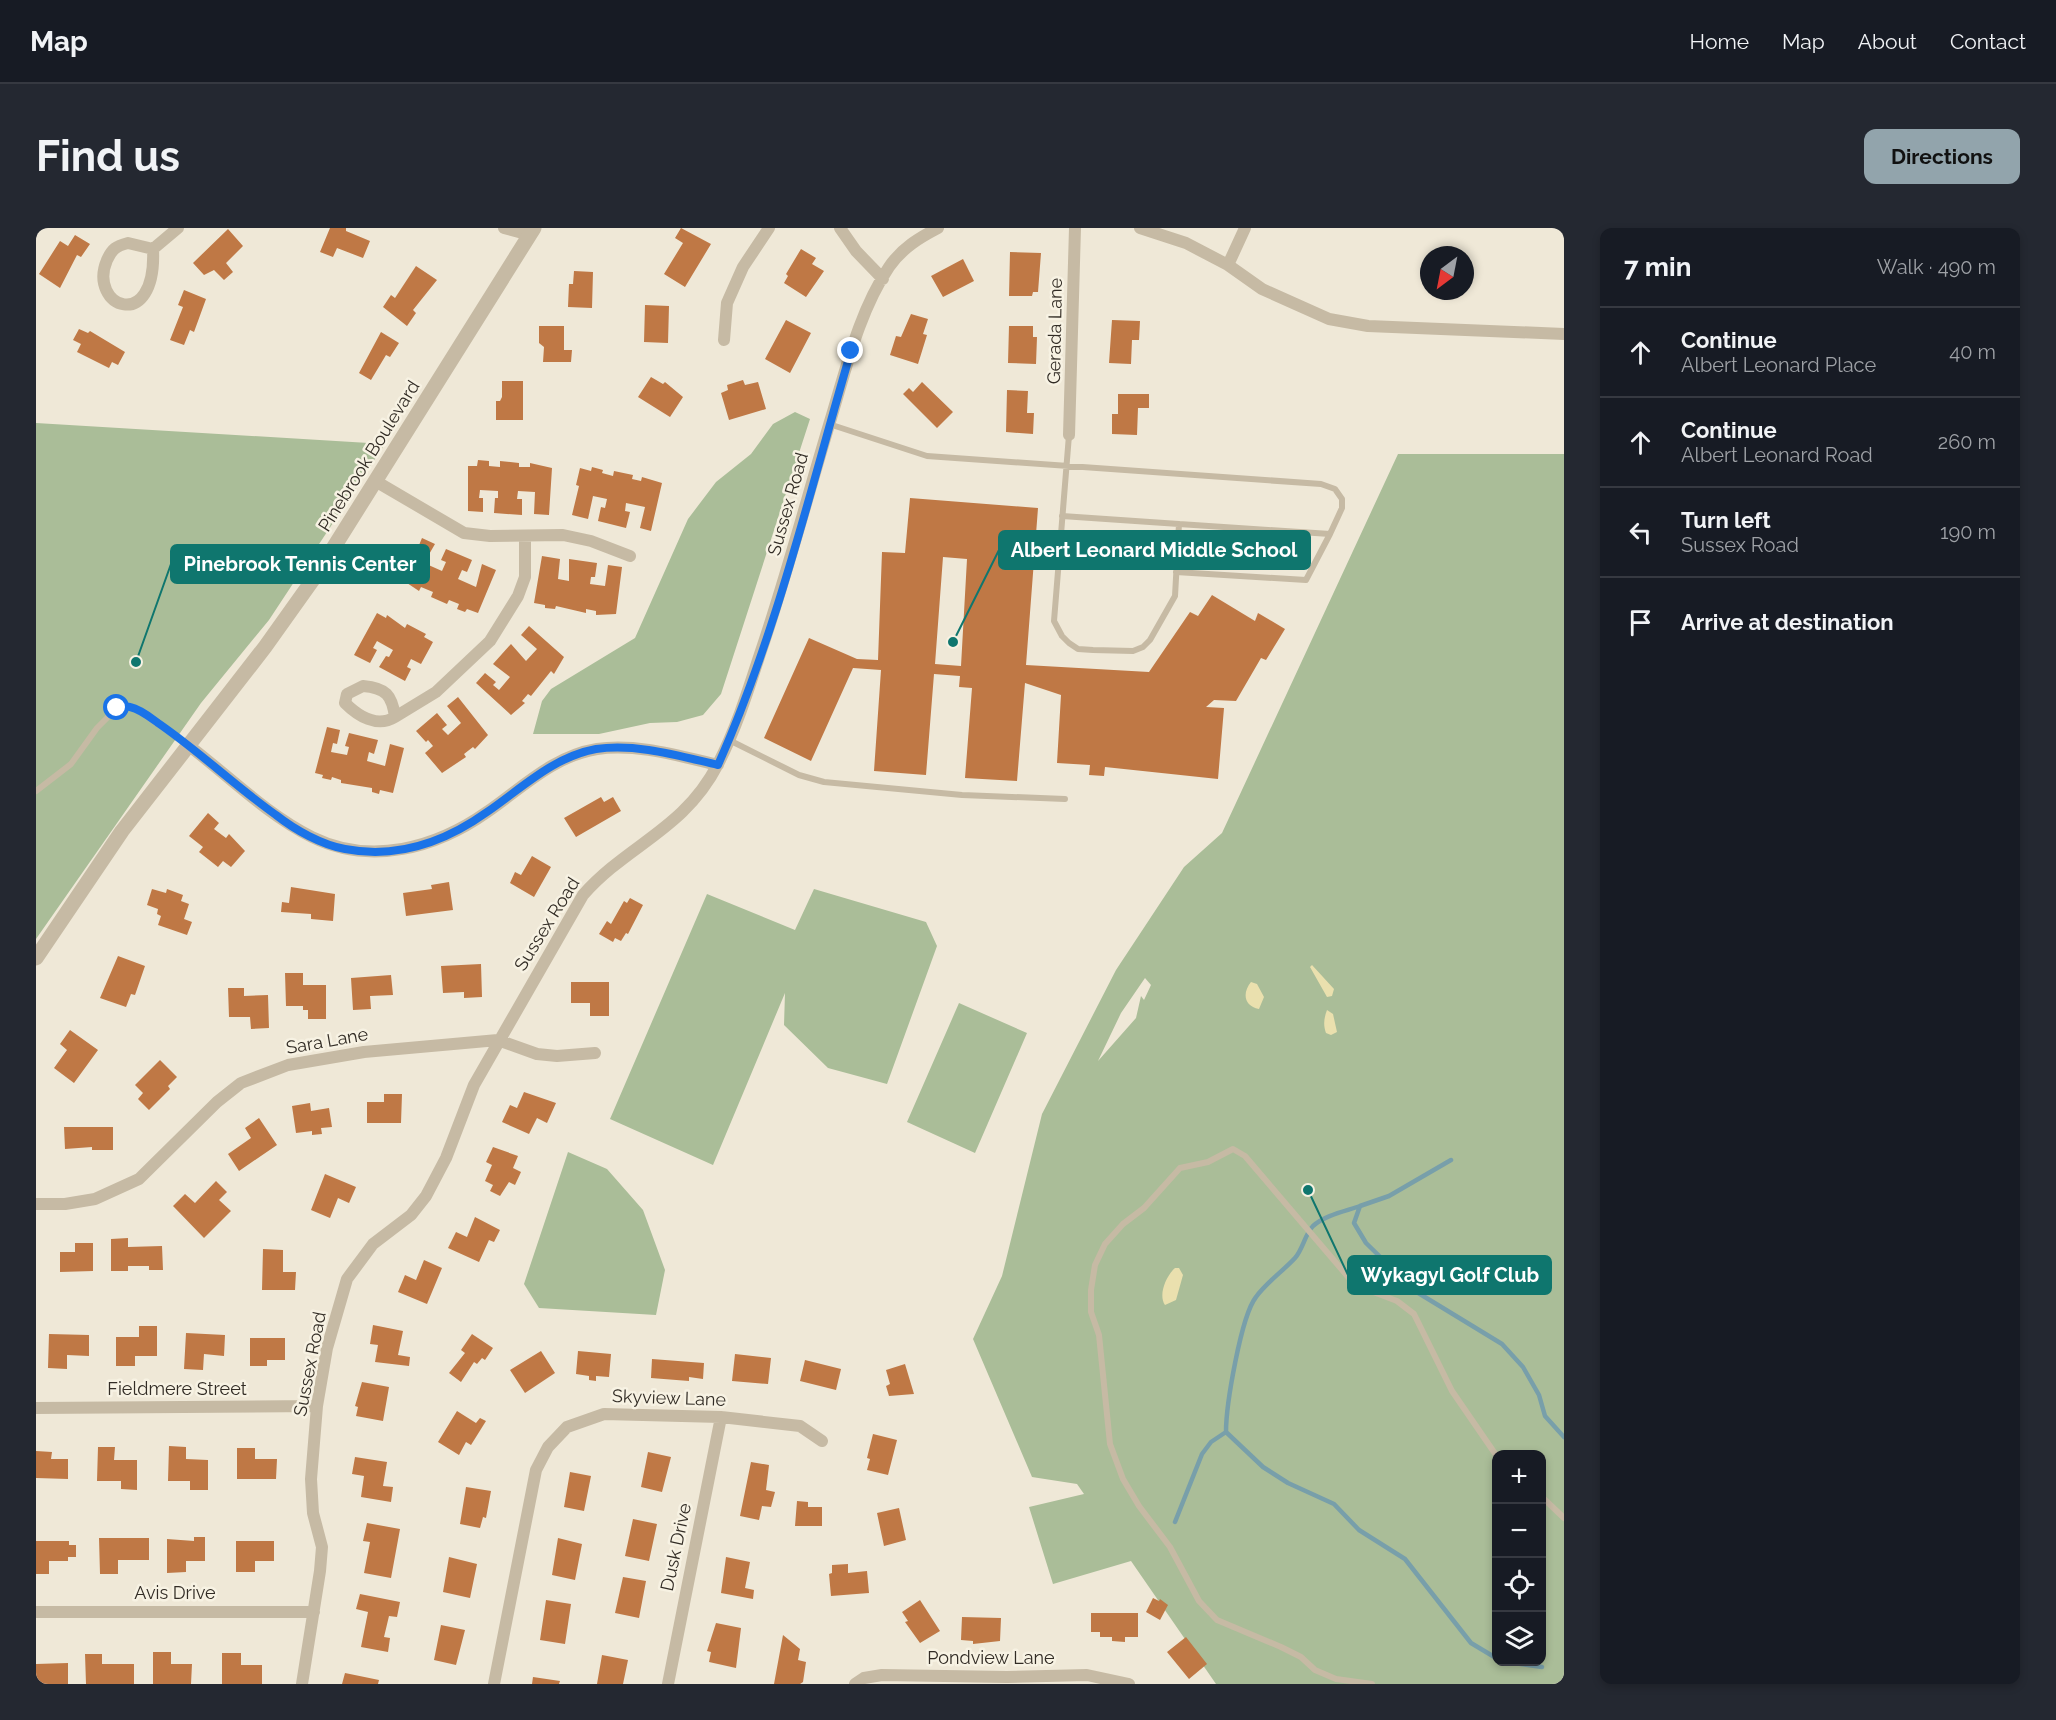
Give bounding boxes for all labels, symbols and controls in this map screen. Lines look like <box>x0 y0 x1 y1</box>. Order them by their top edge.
text: Map <box>30 25 88 58</box>
text: Home <box>1690 29 1749 54</box>
text: Map <box>1782 29 1825 54</box>
text: About <box>1858 29 1917 54</box>
text: Contact <box>1950 29 2026 54</box>
button: Directions <box>1864 129 2020 184</box>
text: Find us <box>36 132 180 181</box>
north arrow <box>1420 246 1474 300</box>
text: 7 min <box>1624 252 1691 282</box>
text: Walk · 490 m <box>1877 255 1996 279</box>
street label: Gerada Lane <box>1043 277 1066 384</box>
text: Continue <box>1681 327 1777 353</box>
icon: ahead <box>1624 336 1657 369</box>
route end <box>837 337 863 363</box>
text: 40 m <box>1949 340 1996 364</box>
text: Albert Leonard Place <box>1681 353 1876 377</box>
street label: Pinebrook Boulevard <box>314 376 424 535</box>
text: Continue <box>1681 417 1777 443</box>
icon: ahead <box>1624 426 1657 459</box>
text: 260 m <box>1938 430 1996 454</box>
text: Albert Leonard Road <box>1681 443 1873 467</box>
street label: Sussex Road <box>763 450 812 558</box>
text: Turn left <box>1681 507 1771 533</box>
icon: left <box>1624 516 1657 549</box>
text: 190 m <box>1940 520 1996 544</box>
callout: Albert Leonard Middle School <box>999 531 1310 569</box>
text: Sussex Road <box>1681 533 1799 557</box>
text: Albert Leonard Middle School <box>1011 538 1298 562</box>
callout: Pinebrook Tennis Center <box>171 545 429 583</box>
text: Pinebrook Tennis Center <box>184 552 417 576</box>
icon: arrive <box>1624 606 1657 639</box>
text: Arrive at destination <box>1681 609 1894 635</box>
route start <box>103 694 129 720</box>
street label: Sussex Road <box>510 873 584 974</box>
street label: Sara Lane <box>284 1023 370 1058</box>
callout: Wykagyl Golf Club <box>1348 1256 1551 1294</box>
text: Wykagyl Golf Club <box>1361 1263 1540 1287</box>
street label: Sussex Road <box>289 1310 330 1418</box>
street label: Fieldmere Street <box>107 1378 247 1399</box>
street label: Skyview Lane <box>612 1385 727 1410</box>
map controls <box>1492 1450 1546 1666</box>
button: + <box>1492 1450 1546 1504</box>
street label: Dusk Drive <box>656 1501 695 1593</box>
button: − <box>1492 1504 1546 1558</box>
button: locate <box>1492 1558 1546 1612</box>
street label: Avis Drive <box>134 1582 216 1603</box>
button: layers <box>1492 1612 1546 1666</box>
street label: Pondview Lane <box>927 1647 1055 1668</box>

